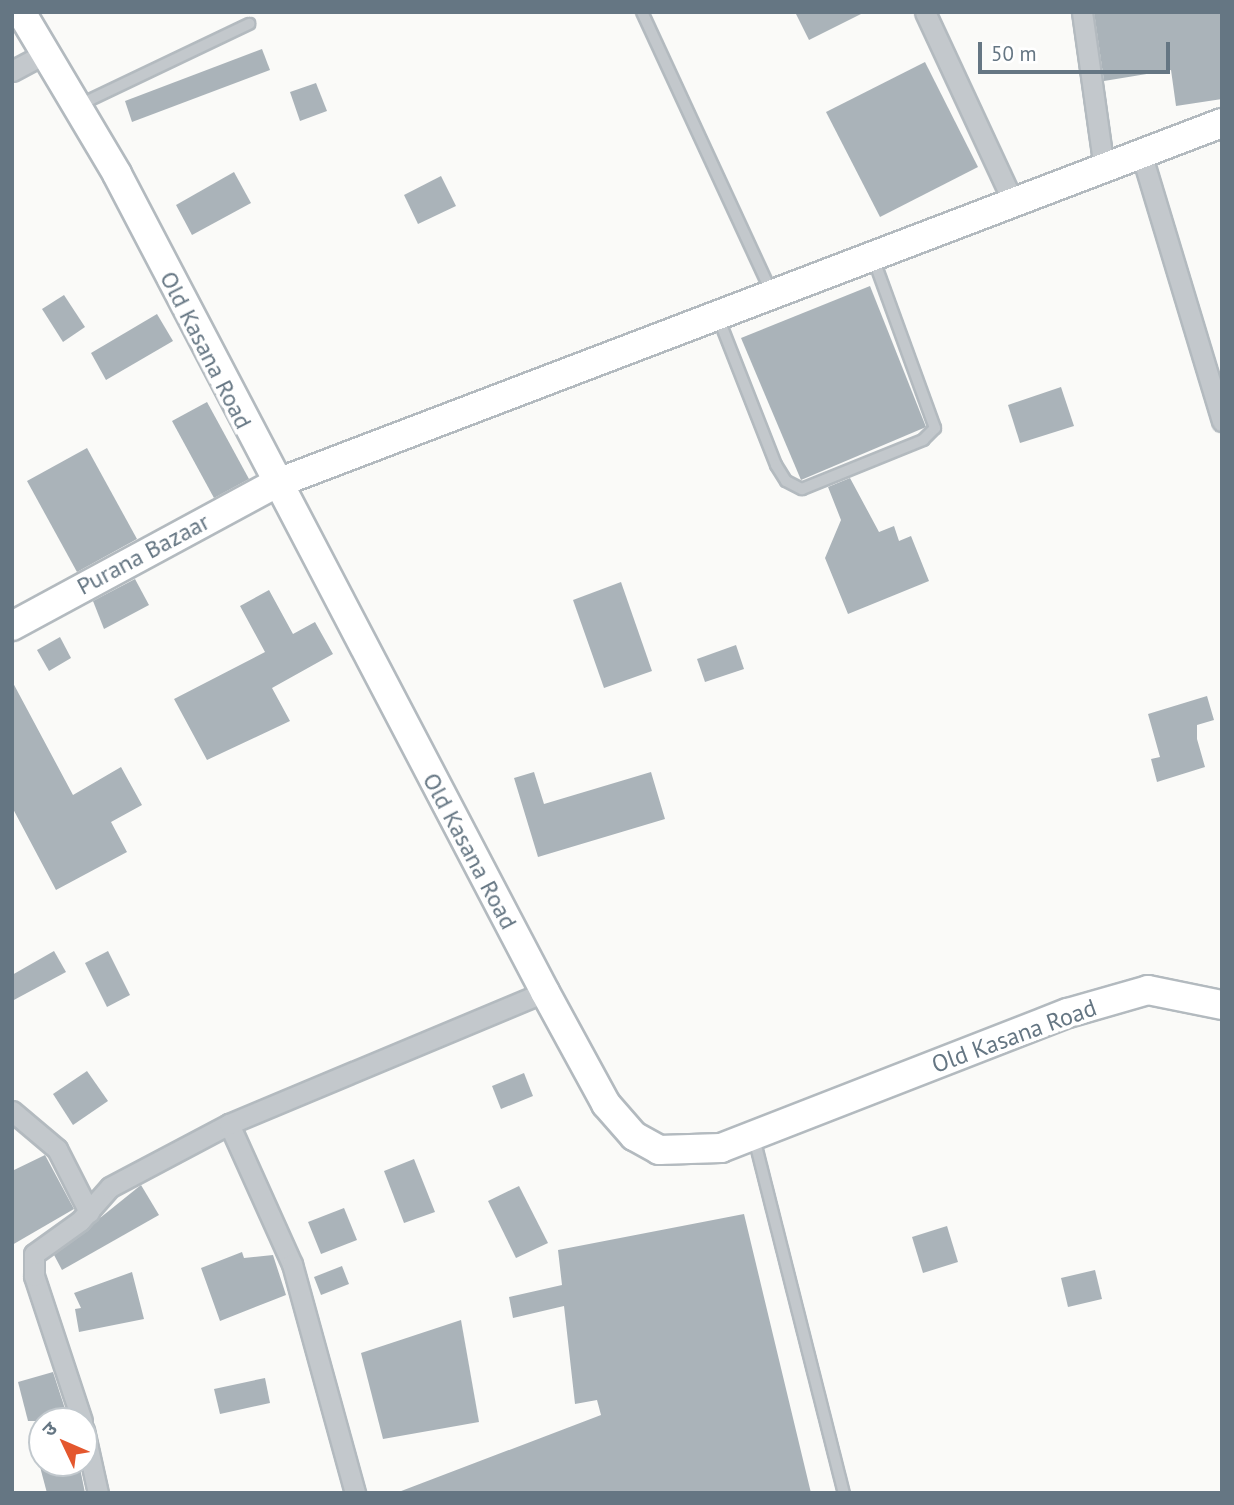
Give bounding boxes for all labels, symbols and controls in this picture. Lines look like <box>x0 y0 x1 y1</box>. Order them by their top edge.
scale bar <box>982 28 1174 72</box>
text: 50 m <box>991 40 1037 67</box>
street label: Old Kasana Road <box>154 266 258 434</box>
street label: Purana Bazaar <box>72 507 214 601</box>
street label: Old Kasana Road <box>417 768 523 934</box>
street label: Old Kasana Road <box>928 993 1100 1079</box>
north arrow <box>28 1407 98 1477</box>
text: उ <box>37 1416 62 1441</box>

